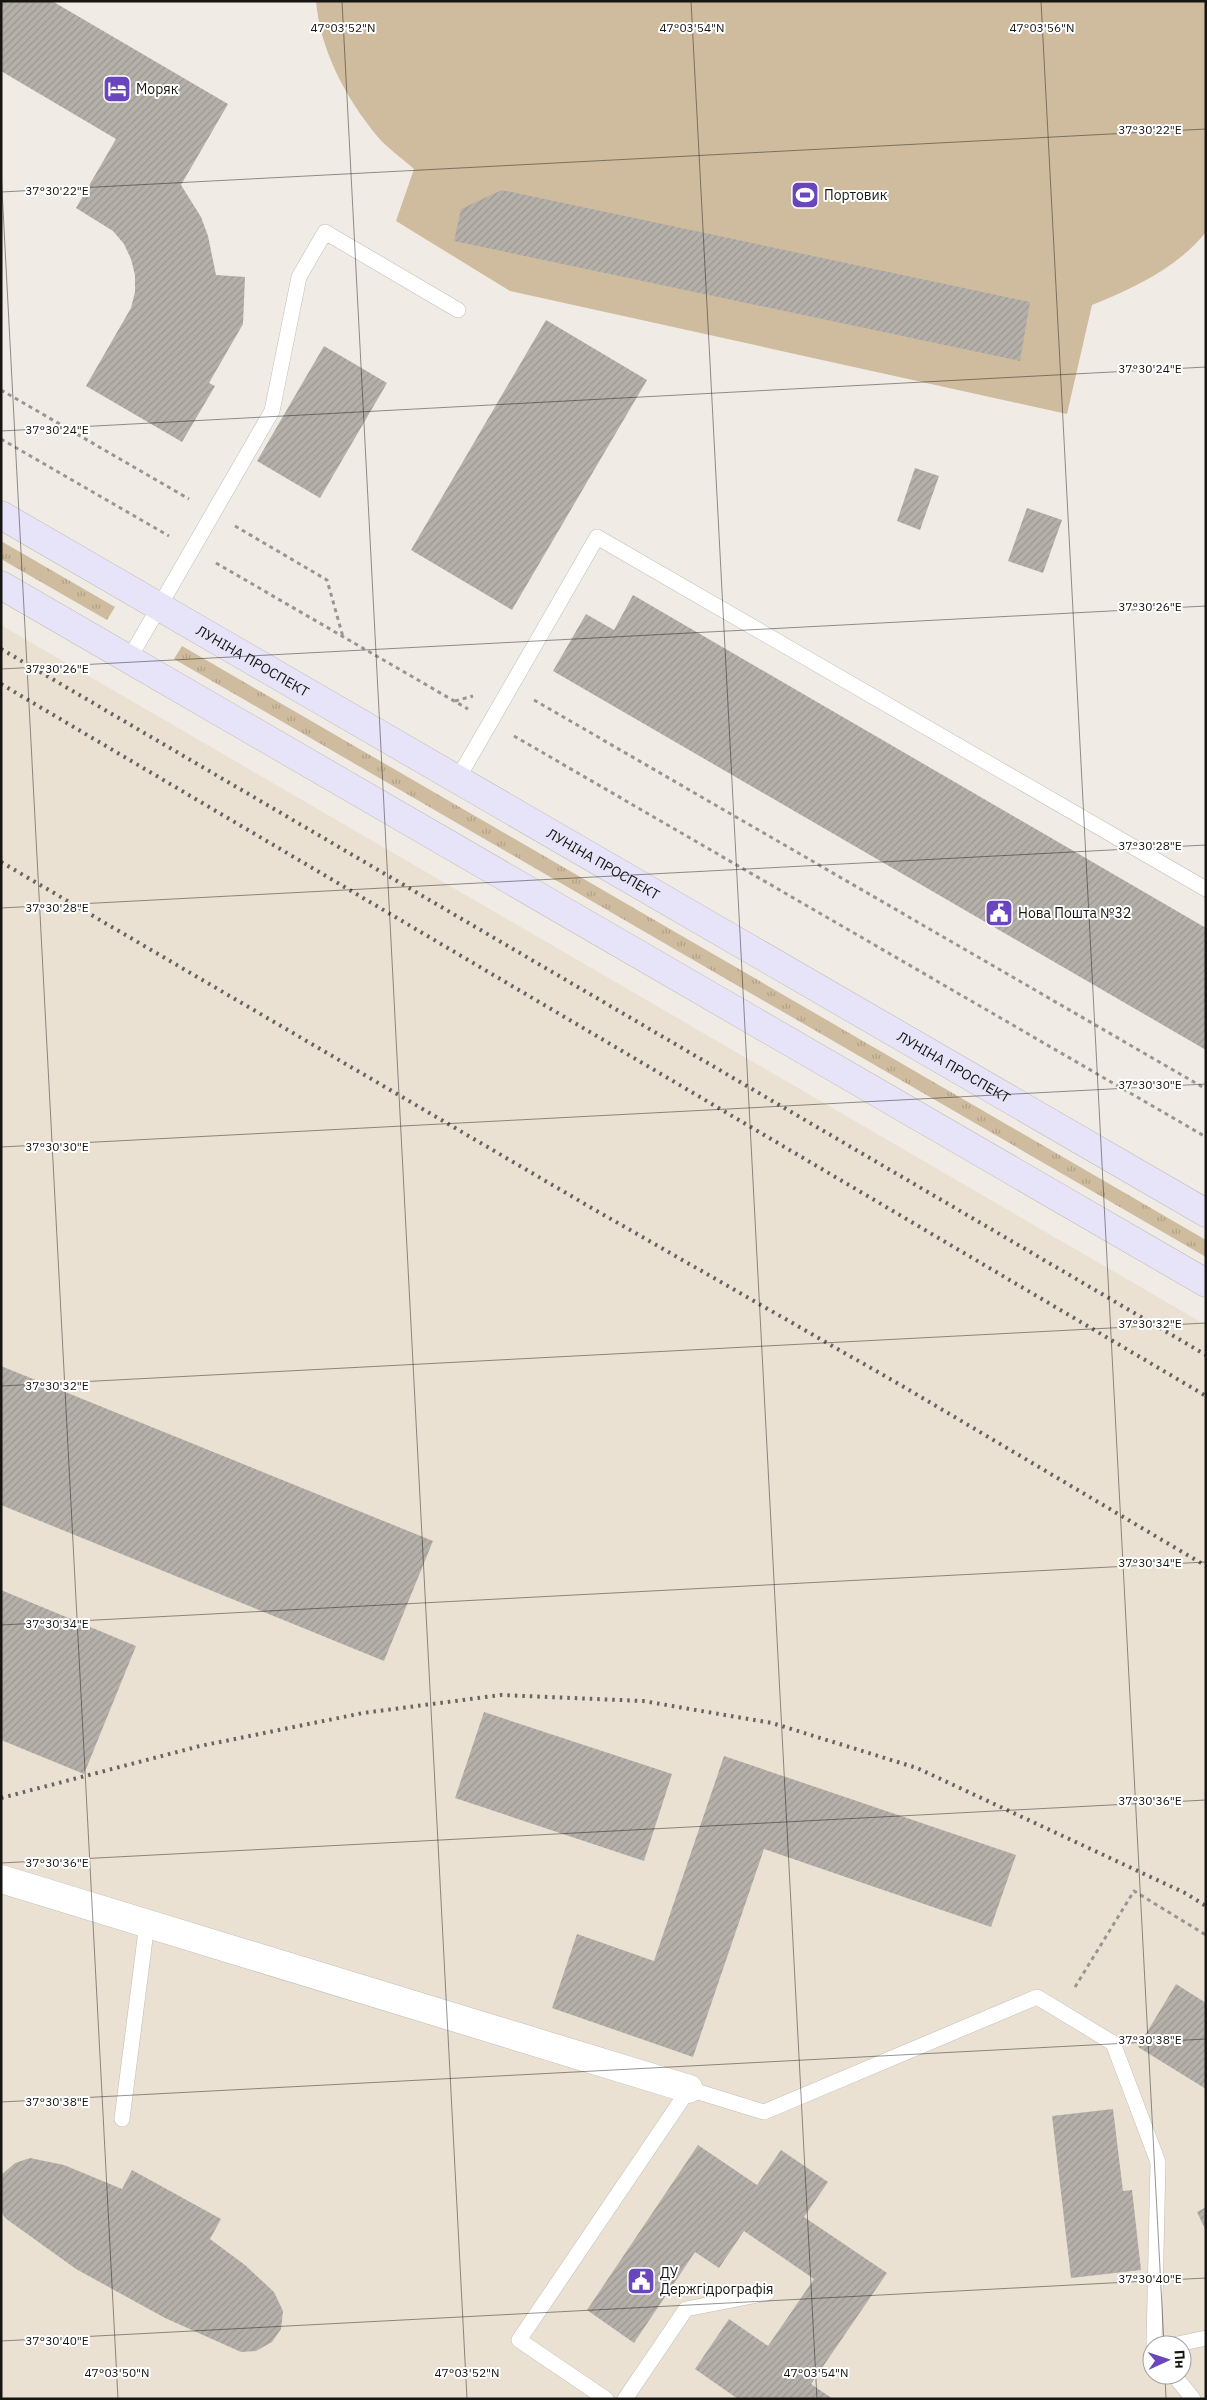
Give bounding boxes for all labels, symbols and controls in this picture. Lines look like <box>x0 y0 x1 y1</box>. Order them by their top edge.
text: 47°03'52"N <box>310 20 376 35</box>
text: 47°03'54"N <box>659 20 725 35</box>
text: 47°03'56"N <box>1009 20 1075 35</box>
hotel icon: Моряк <box>102 74 132 104</box>
place label: Моряк <box>136 80 179 98</box>
text: 37°30'22"E <box>1118 122 1182 137</box>
sports icon: Портовик <box>790 180 820 210</box>
text: 37°30'22"E <box>25 183 89 198</box>
place label: Портовик <box>824 186 888 204</box>
text: 37°30'24"E <box>1118 361 1182 376</box>
text: 37°30'24"E <box>25 422 89 437</box>
text: 37°30'26"E <box>1118 599 1182 614</box>
street label: ЛУНІНА ПРОСПЕКТ <box>193 621 313 701</box>
text: 37°30'26"E <box>25 661 89 676</box>
street label: ЛУНІНА ПРОСПЕКТ <box>544 824 663 904</box>
text: 37°30'28"E <box>1118 838 1182 853</box>
public building icon: Нова Пошта №32 <box>984 898 1014 928</box>
text: 37°30'28"E <box>25 900 89 915</box>
place label: Нова Пошта №32 <box>1018 904 1131 922</box>
street label: ЛУНІНА ПРОСПЕКТ <box>894 1027 1013 1107</box>
text: 37°30'30"E <box>1118 1077 1182 1092</box>
text: 37°30'30"E <box>25 1139 89 1154</box>
text: 37°30'32"E <box>1118 1316 1182 1331</box>
text: 37°30'32"E <box>25 1378 89 1393</box>
text: 37°30'34"E <box>1118 1555 1182 1570</box>
text: 37°30'34"E <box>25 1616 89 1631</box>
text: 37°30'36"E <box>1118 1793 1182 1808</box>
text: 37°30'36"E <box>25 1855 89 1870</box>
text: 37°30'38"E <box>1118 2032 1182 2047</box>
text: 37°30'38"E <box>25 2094 89 2109</box>
place label: ДУ Держгідрографія <box>660 2264 774 2298</box>
public building icon: ДУ Держгідрографія <box>626 2266 656 2296</box>
text: 37°30'40"E <box>1118 2271 1182 2286</box>
text: 37°30'40"E <box>25 2333 89 2348</box>
north arrow <box>1142 2335 1192 2385</box>
text: Пн <box>1171 2350 1189 2369</box>
text: 47°03'50"N <box>84 2365 150 2380</box>
text: 47°03'52"N <box>434 2365 500 2380</box>
text: 47°03'54"N <box>783 2365 849 2380</box>

